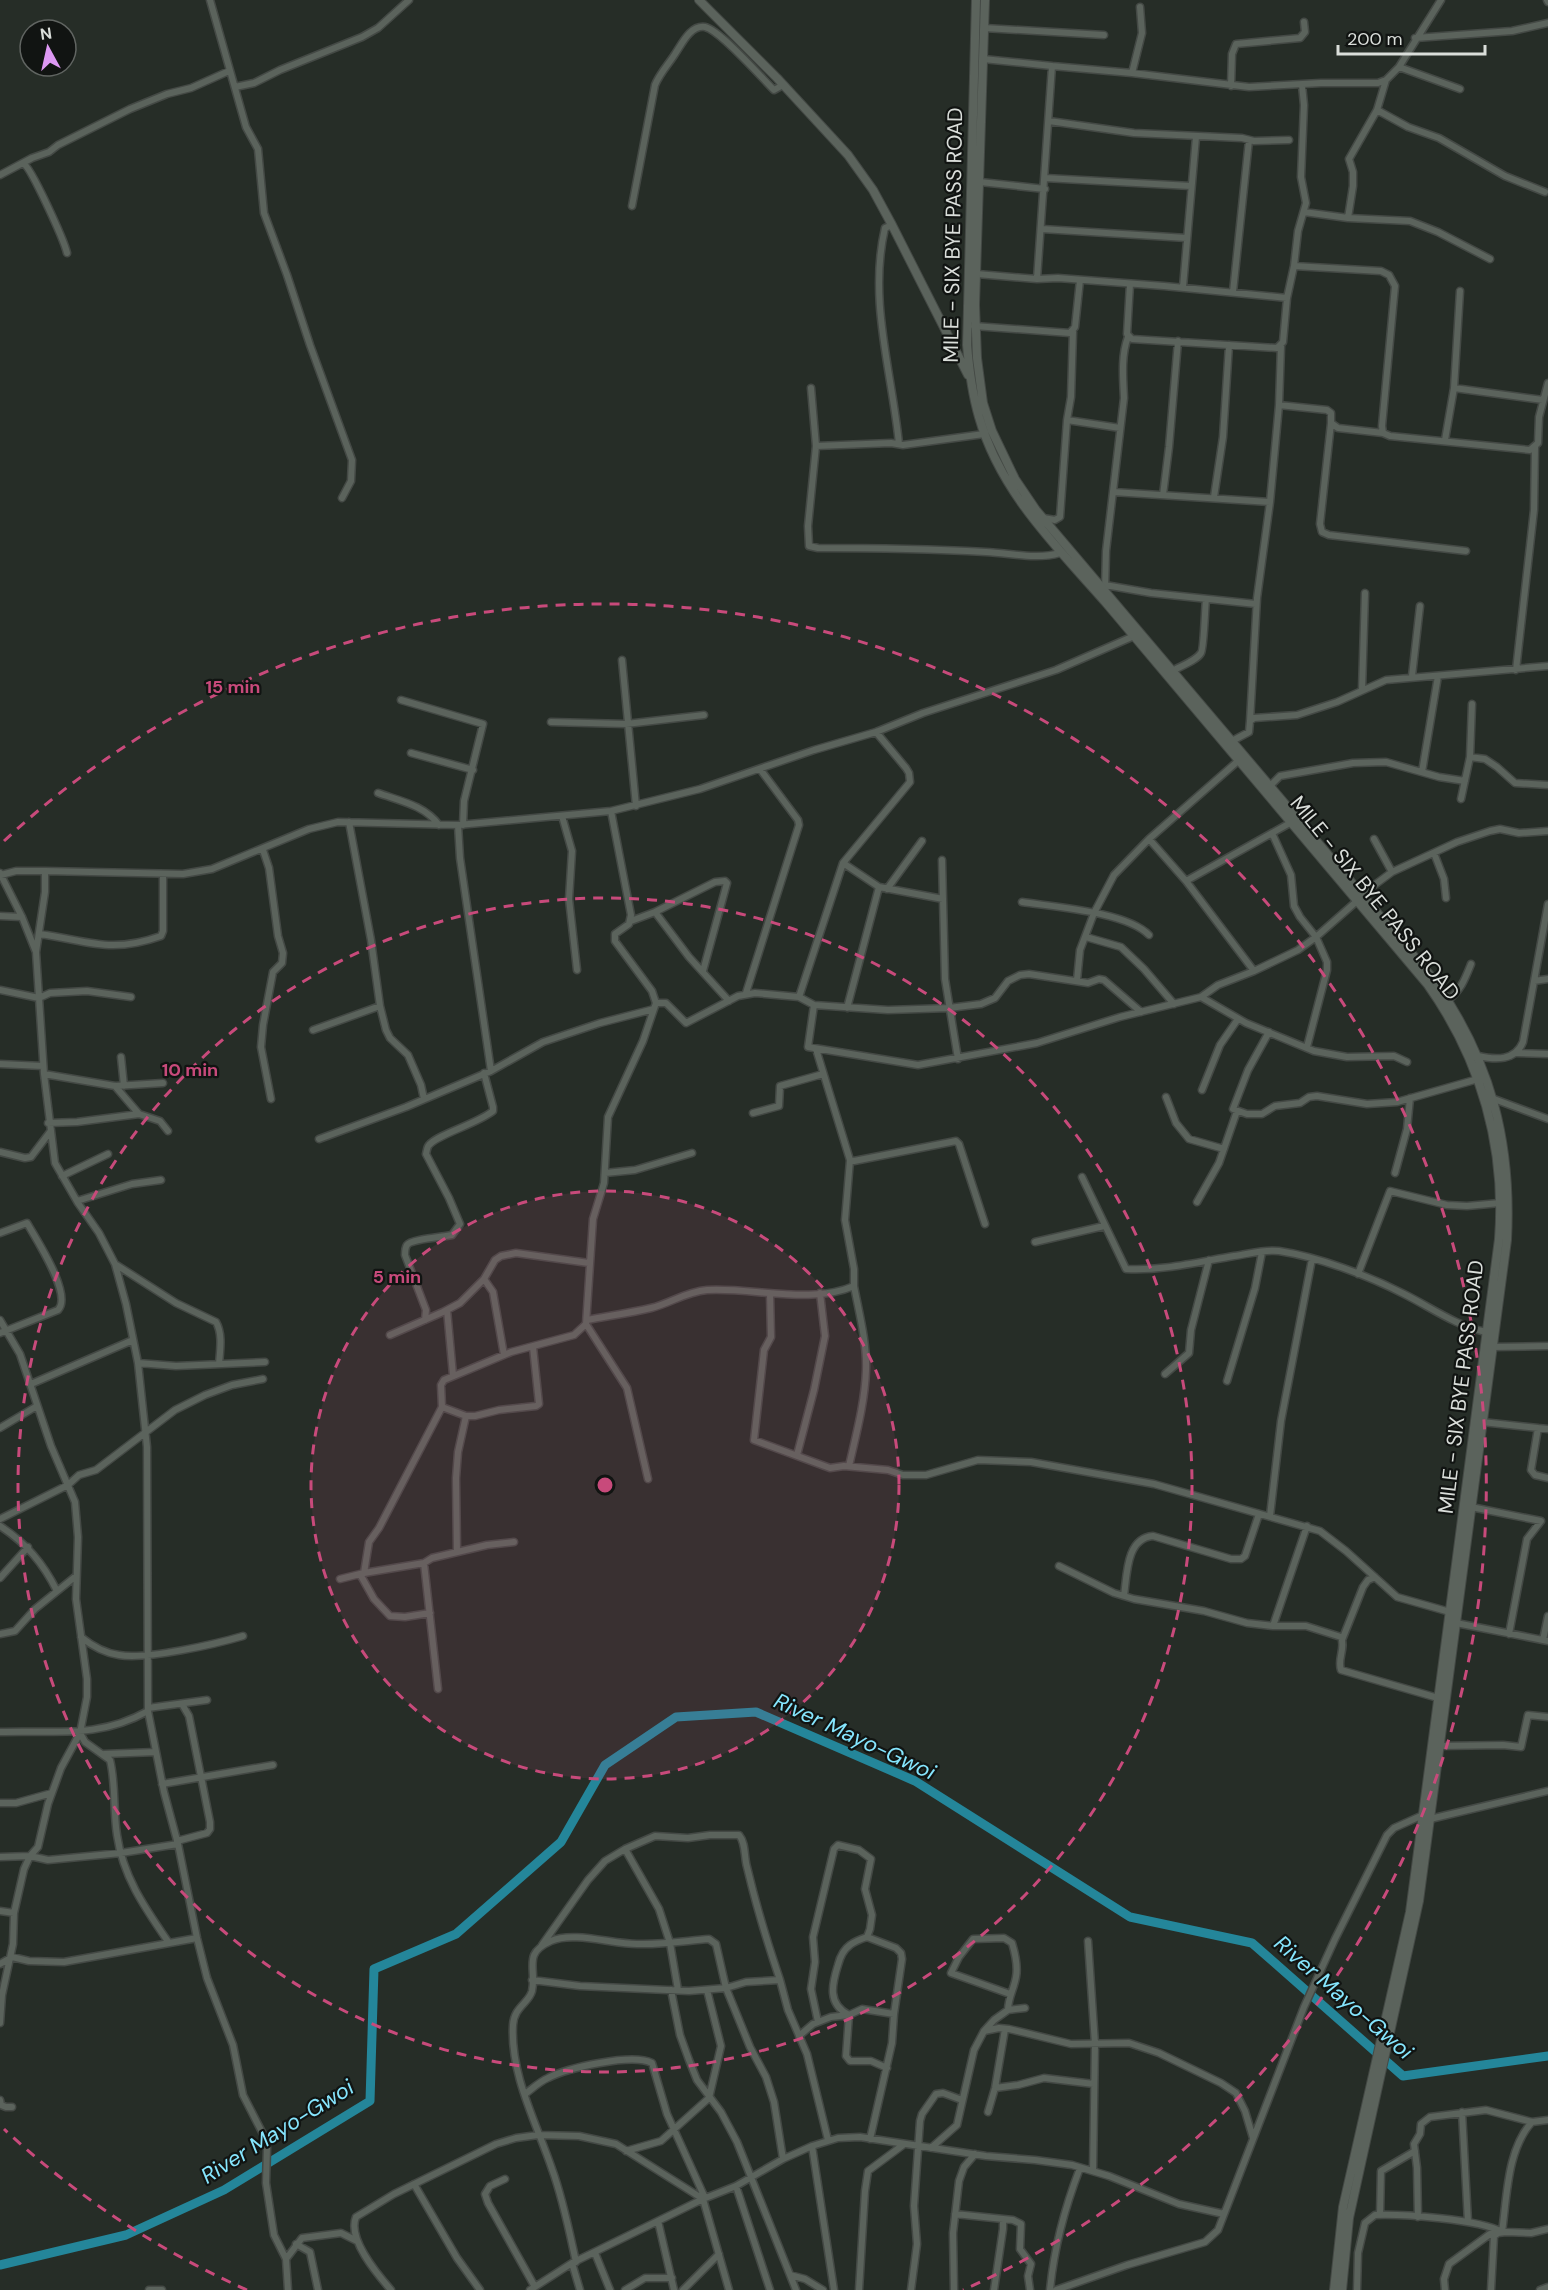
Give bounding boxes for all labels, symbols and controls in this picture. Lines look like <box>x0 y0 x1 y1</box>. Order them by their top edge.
north arrow <box>18 18 78 78</box>
scale bar <box>1338 18 1485 56</box>
text: N <box>39 22 53 45</box>
text: 200 m <box>1347 27 1403 51</box>
street label: MILE - SIX BYE PASS ROAD <box>937 107 969 363</box>
text: 15 min <box>206 675 260 699</box>
street label: MILE - SIX BYE PASS ROAD <box>1284 790 1466 1006</box>
text: 10 min <box>162 1058 218 1082</box>
street label: MILE - SIX BYE PASS ROAD <box>1432 1259 1490 1515</box>
text: 5 min <box>373 1265 421 1289</box>
centre of rings <box>595 1475 615 1495</box>
water label: River Mayo-Gwoi <box>769 1686 941 1787</box>
water label: River Mayo-Gwoi <box>1268 1929 1420 2066</box>
water label: River Mayo-Gwoi <box>195 2072 360 2190</box>

